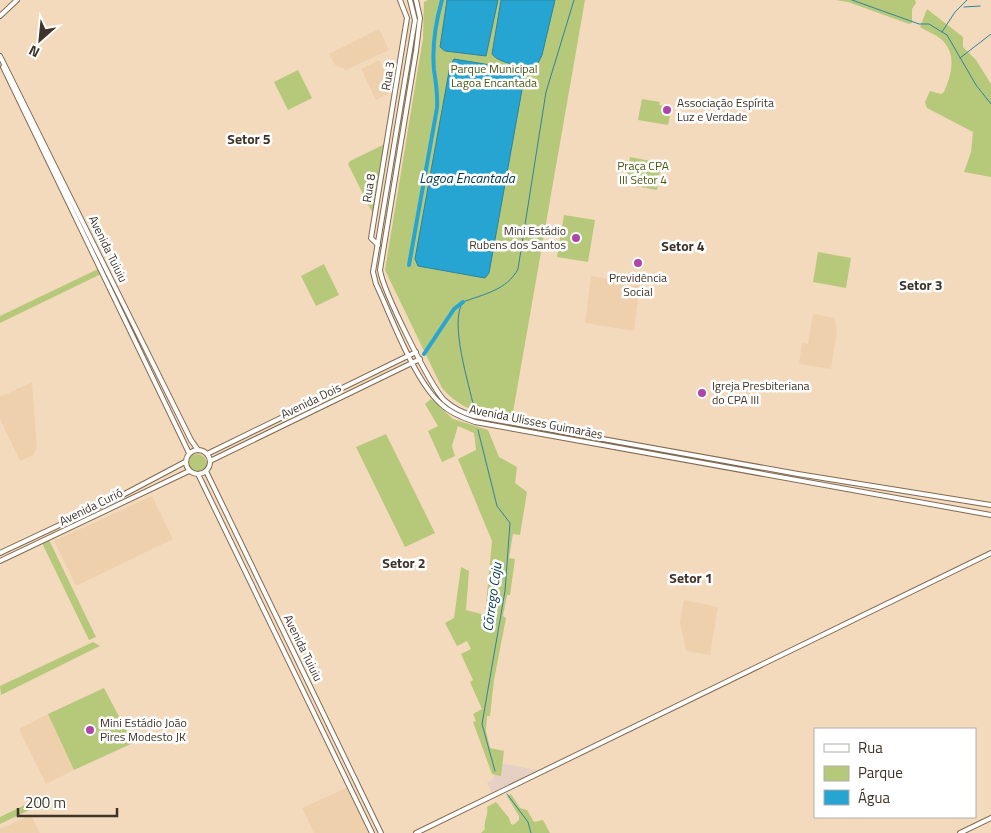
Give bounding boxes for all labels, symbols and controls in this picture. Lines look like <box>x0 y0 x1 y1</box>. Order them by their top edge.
north arrow <box>15 15 65 65</box>
text: N <box>25 40 43 64</box>
park label: Parque Municipal Lagoa Encantada <box>451 59 537 92</box>
street label: Rua 3 <box>376 60 399 92</box>
place label: Associação Espírita Luz e Verdade <box>677 93 774 126</box>
marker: Associação Espírita Luz e Verdade <box>661 104 673 116</box>
district label: Setor 5 <box>227 128 271 149</box>
park label: Praça CPA III Setor 4 <box>617 156 669 189</box>
water label: Lagoa Encantada <box>419 167 516 188</box>
street label: Rua 8 <box>357 172 380 204</box>
street label: Avenida Tuiuiu <box>84 212 133 285</box>
place label: Mini Estádio Rubens dos Santos <box>469 221 566 254</box>
marker: Mini Estádio Rubens dos Santos <box>570 232 582 244</box>
district label: Setor 4 <box>661 235 705 256</box>
marker: Previdência Social <box>632 257 644 269</box>
place label: Previdência Social <box>609 268 667 301</box>
district label: Setor 3 <box>899 274 943 295</box>
place label: Igreja Presbiteriana do CPA III <box>712 376 810 409</box>
street label: Avenida Dois <box>277 378 345 423</box>
marker: Igreja Presbiteriana do CPA III <box>696 387 708 399</box>
street label: Avenida Ulisses Guimarães <box>468 399 605 444</box>
street label: Avenida Curió <box>56 483 126 530</box>
district label: Setor 2 <box>382 552 426 573</box>
water label: Córrego Caju <box>476 560 507 633</box>
district label: Setor 1 <box>669 567 713 588</box>
street label: Avenida Tuiuiu <box>279 611 328 684</box>
place label: Mini Estádio João Pires Modesto JK <box>100 713 187 746</box>
marker: Mini Estádio João Pires Modesto JK <box>84 724 96 736</box>
legend <box>814 728 976 818</box>
text: Rua <box>858 736 883 759</box>
text: Parque <box>858 761 903 784</box>
scale bar <box>18 786 116 818</box>
text: Água <box>858 786 890 809</box>
text: 200 m <box>25 791 66 814</box>

